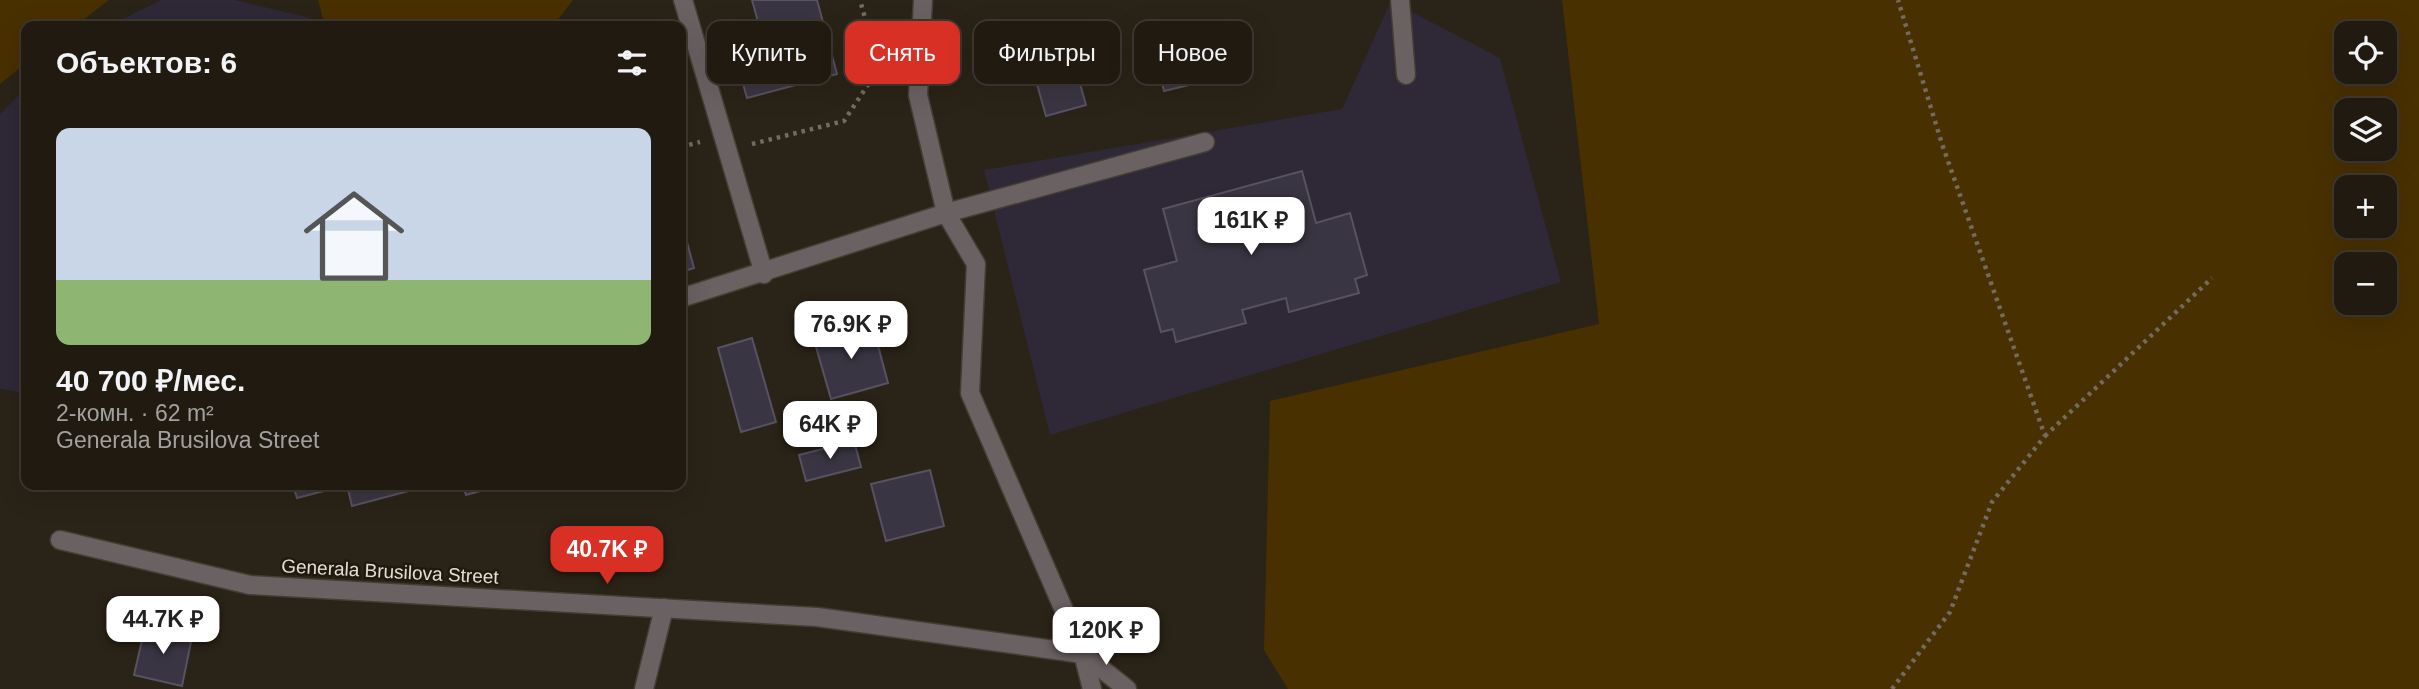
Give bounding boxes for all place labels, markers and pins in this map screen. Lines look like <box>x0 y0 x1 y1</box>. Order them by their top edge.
pin: 161K ₽ <box>1194 198 1308 257</box>
pin: 76.9K ₽ <box>786 302 916 361</box>
pin: 64K ₽ <box>781 402 879 461</box>
pin: 40.7K ₽ <box>542 526 672 586</box>
pin: 44.7K ₽ <box>98 596 228 656</box>
pin: 120K ₽ <box>1049 608 1163 667</box>

